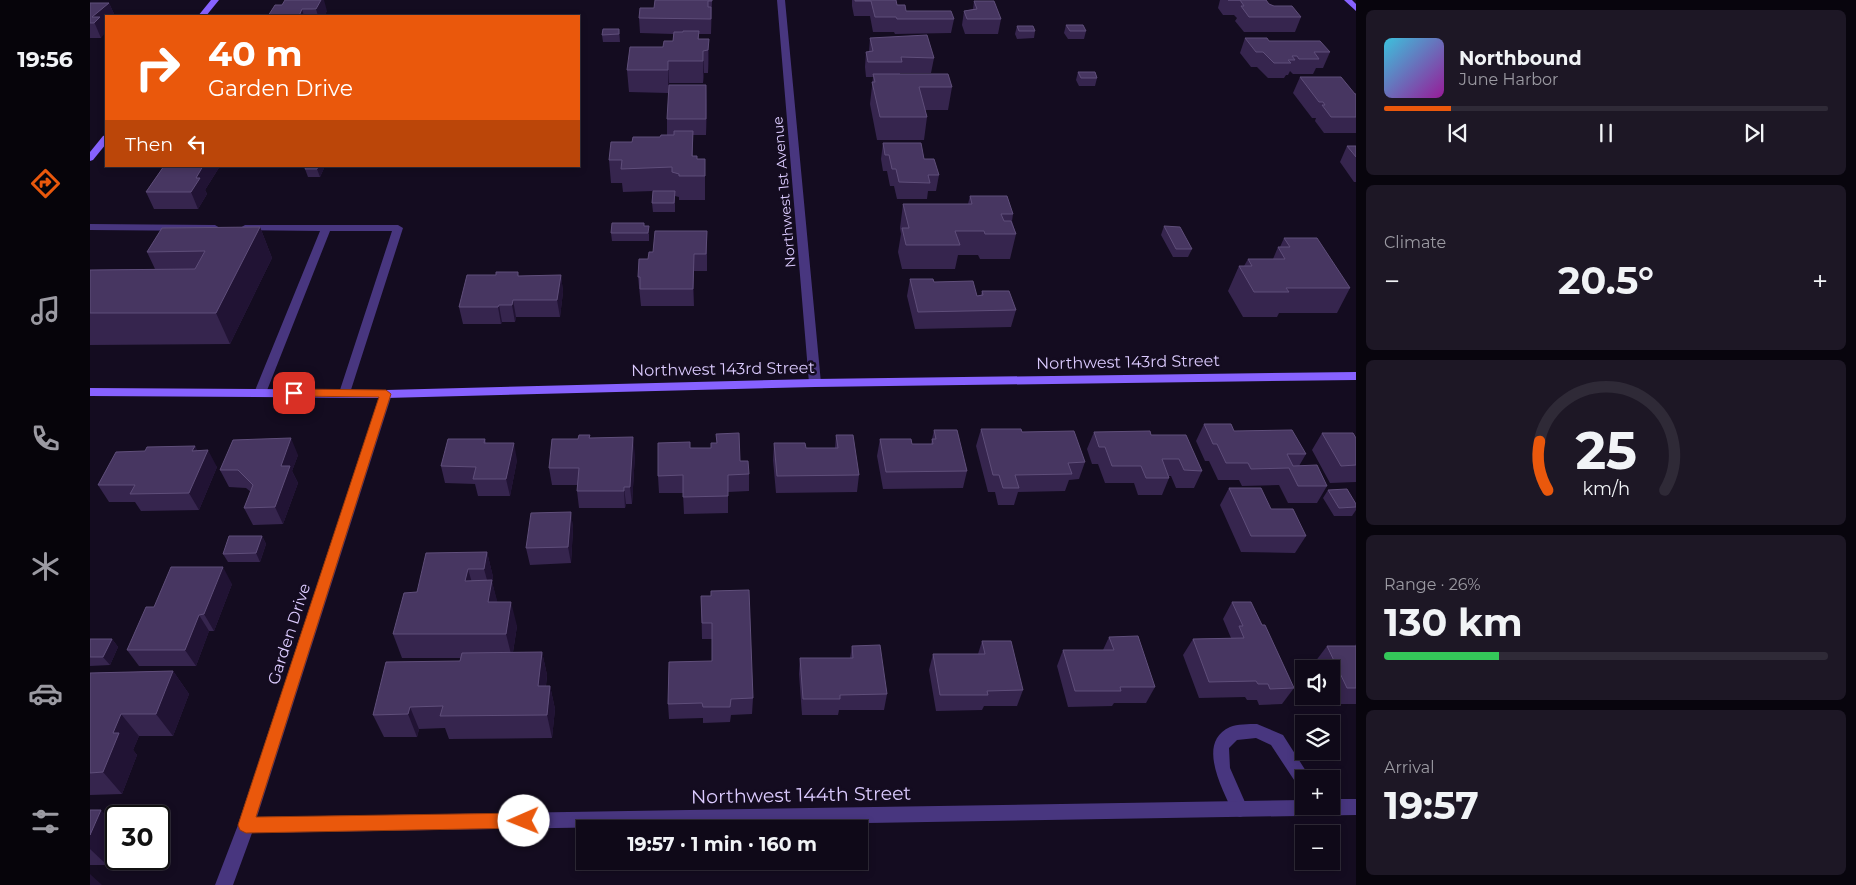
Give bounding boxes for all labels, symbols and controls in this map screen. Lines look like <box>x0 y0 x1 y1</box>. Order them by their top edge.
text: 40 m <box>208 32 303 75</box>
icon: right <box>125 35 190 100</box>
text: 19:56 <box>17 46 73 73</box>
text: Northbound <box>1459 47 1582 70</box>
text: June Harbor <box>1459 70 1558 89</box>
text: Garden Drive <box>208 75 353 102</box>
street label: Northwest 1st Avenue <box>768 116 800 268</box>
icon: previous <box>1444 119 1472 147</box>
icon: pause <box>1592 119 1620 147</box>
icon: next <box>1740 119 1768 147</box>
icon: left <box>183 130 211 158</box>
text: Then <box>125 133 173 156</box>
icon: directions <box>28 166 63 201</box>
text: Climate <box>1384 233 1446 252</box>
text: 20.5° <box>1558 257 1654 304</box>
text: − <box>1384 264 1400 298</box>
text: + <box>1812 264 1828 298</box>
icon: music <box>28 293 63 328</box>
street label: Northwest 143rd Street <box>1036 351 1220 373</box>
street label: Northwest 143rd Street <box>631 358 815 380</box>
pin <box>273 372 315 414</box>
icon: arrive <box>280 379 308 407</box>
text: 25 <box>1575 419 1637 482</box>
icon: phone <box>28 421 63 456</box>
text: km/h <box>1582 478 1630 499</box>
icon: climate <box>28 549 63 584</box>
text: Range · 26% <box>1384 575 1481 594</box>
street label: Garden Drive <box>264 581 314 687</box>
text: 130 km <box>1384 599 1523 646</box>
map controls <box>1295 660 1340 870</box>
button: sound <box>1295 660 1340 705</box>
icon: car <box>28 676 63 711</box>
button: layers <box>1295 715 1340 760</box>
text: Arrival <box>1384 758 1434 777</box>
button: + <box>1295 770 1340 815</box>
street label: Northwest 144th Street <box>691 782 912 808</box>
text: 19:57 <box>1384 782 1479 829</box>
position arrow <box>497 794 549 846</box>
icon: filters <box>28 804 63 839</box>
speed limit sign: 30 <box>105 805 170 870</box>
button: − <box>1295 825 1340 870</box>
text: 19:57 · 1 min · 160 m <box>627 833 817 856</box>

